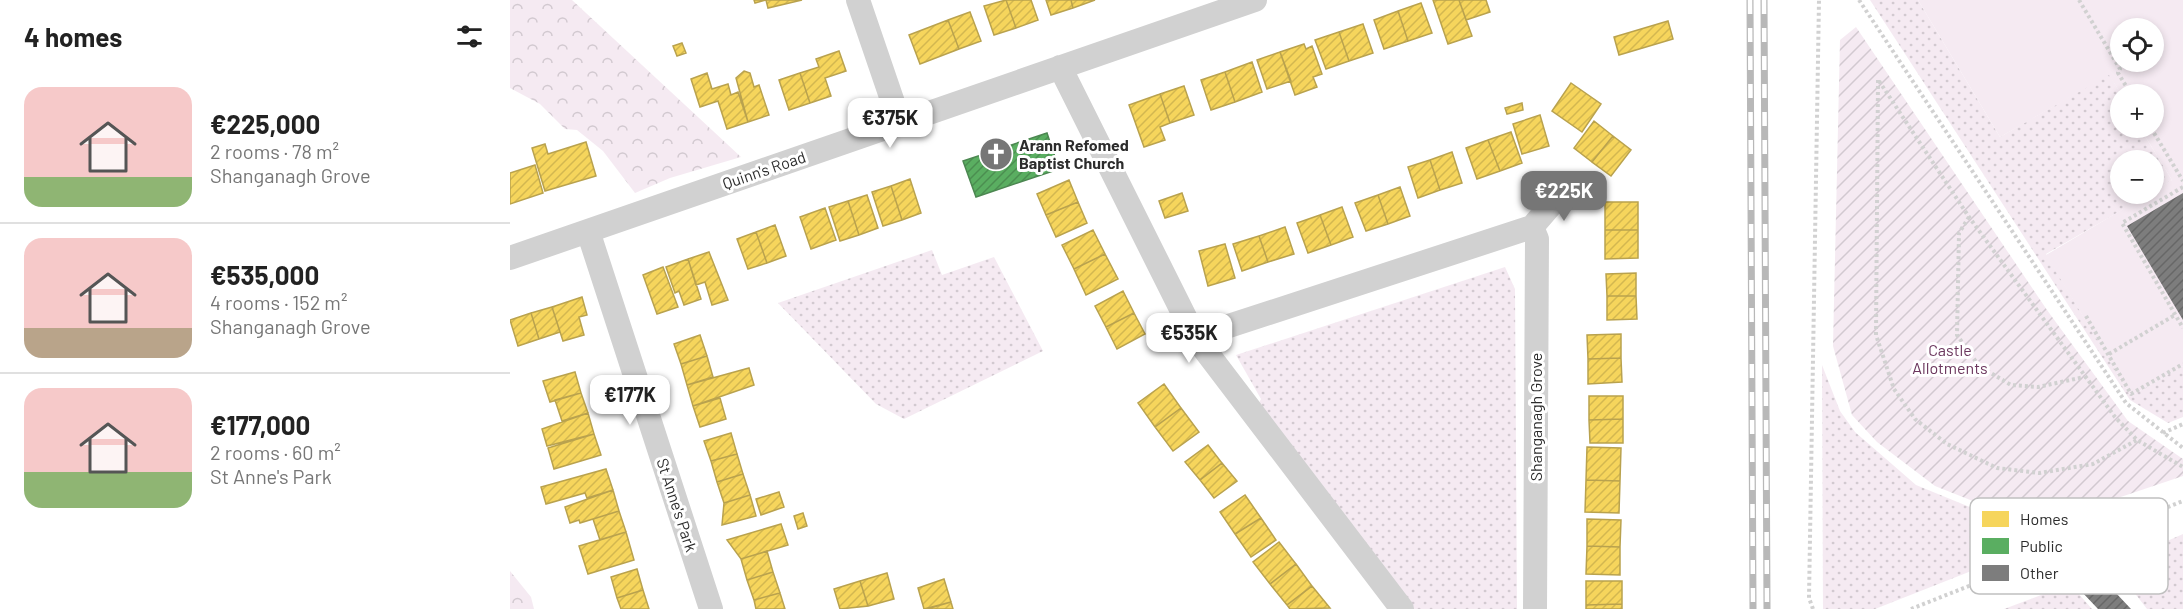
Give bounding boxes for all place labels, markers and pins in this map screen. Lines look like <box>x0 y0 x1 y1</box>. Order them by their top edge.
pin: €375K <box>848 98 932 149</box>
place label: Arann Refomed Baptist Church <box>1019 135 1129 172</box>
church icon: Arann Refomed Baptist Church <box>978 136 1014 172</box>
pin: €225K <box>1522 171 1606 222</box>
pin: €535K <box>1147 313 1231 364</box>
pin: €177K <box>588 375 672 426</box>

